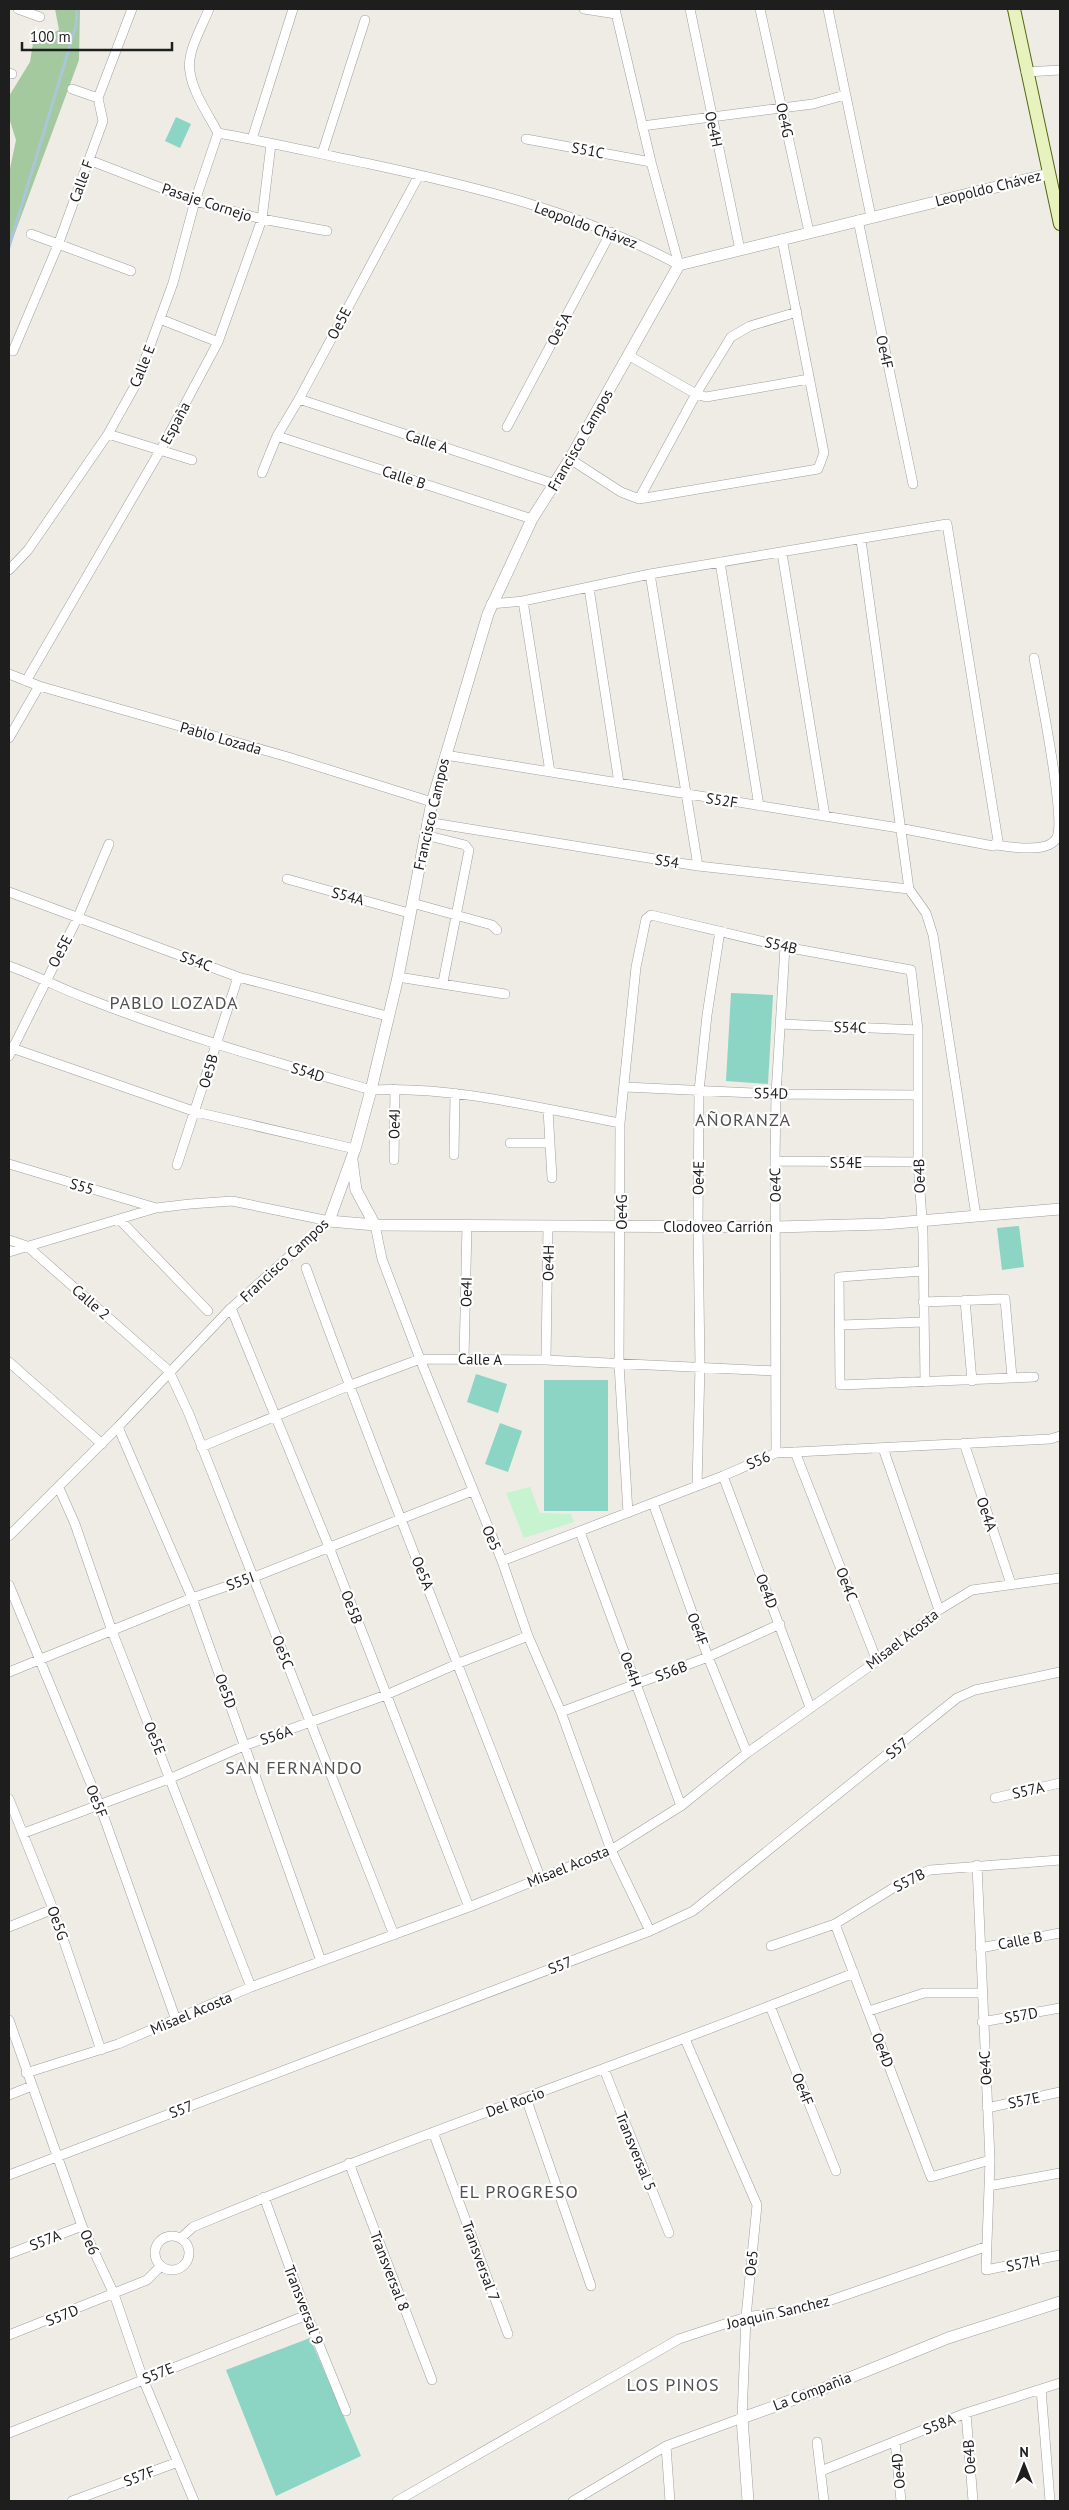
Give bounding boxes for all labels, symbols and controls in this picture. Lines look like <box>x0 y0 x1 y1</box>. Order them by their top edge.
scale bar <box>22 20 172 52</box>
text: 100 m <box>30 27 71 46</box>
street label: Oe4G <box>772 101 798 139</box>
street label: Oe4H <box>701 109 727 149</box>
street label: S51C <box>570 138 606 162</box>
street label: Calle F <box>65 157 97 205</box>
street label: Leopoldo Chávez <box>933 166 1043 210</box>
street label: Pasaje Cornejo <box>159 178 255 226</box>
street label: Leopoldo Chávez <box>532 198 640 252</box>
street label: Oe5E <box>323 303 355 343</box>
street label: Oe5A <box>542 309 576 349</box>
street label: Oe4F <box>872 333 898 371</box>
street label: Calle E <box>125 342 159 390</box>
street label: Francisco Campos <box>543 386 617 494</box>
street label: España <box>156 398 194 448</box>
street label: Calle A <box>403 425 451 457</box>
street label: Calle B <box>380 461 428 493</box>
street label: Pablo Lozada <box>178 717 264 759</box>
street label: Francisco Campos <box>409 756 453 872</box>
street label: S52F <box>705 788 739 812</box>
street label: S54 <box>653 850 681 872</box>
street label: S54A <box>330 883 367 910</box>
street label: Oe5E <box>44 931 76 971</box>
street label: S54B <box>763 932 799 958</box>
street label: S54C <box>177 946 215 976</box>
district label: PABLO LOZADA <box>109 991 239 1014</box>
street label: S54C <box>833 1017 867 1037</box>
street label: Oe5B <box>194 1052 222 1090</box>
street label: S54D <box>289 1058 327 1086</box>
street label: S54D <box>754 1083 788 1103</box>
district label: AÑORANZA <box>695 1108 791 1131</box>
street label: Oe4J <box>384 1109 404 1139</box>
street label: S54E <box>830 1153 862 1172</box>
street label: Oe4B <box>909 1158 929 1194</box>
street label: Oe4E <box>688 1161 708 1195</box>
street label: Oe4C <box>765 1168 785 1202</box>
street label: S55 <box>68 1174 96 1198</box>
street label: Oe4G <box>612 1194 631 1230</box>
street label: Francisco Campos <box>236 1214 332 1306</box>
street label: Clodoveo Carrión <box>663 1217 773 1236</box>
street label: Oe4H <box>538 1245 558 1281</box>
street label: Oe4I <box>456 1277 476 1307</box>
street label: Calle 2 <box>68 1280 114 1324</box>
street label: Calle A <box>458 1349 503 1369</box>
street label: S56 <box>743 1446 773 1474</box>
street label: Oe4A <box>972 1494 1002 1534</box>
street label: Oe5 <box>478 1522 506 1554</box>
street label: Oe5A <box>408 1553 438 1593</box>
street label: Oe4C <box>832 1564 862 1604</box>
street label: S55I <box>223 1567 257 1595</box>
street label: Oe4D <box>752 1571 782 1611</box>
street label: Oe5B <box>337 1587 367 1627</box>
street label: Misael Acosta <box>862 1605 942 1673</box>
street label: Oe4F <box>683 1610 713 1648</box>
street label: Oe5C <box>268 1632 298 1672</box>
street label: Oe4H <box>616 1649 646 1689</box>
street label: S56B <box>652 1656 690 1686</box>
street label: Oe5D <box>211 1671 241 1711</box>
street label: Oe5E <box>140 1719 170 1757</box>
street label: S56A <box>257 1721 295 1749</box>
street label: S57 <box>882 1733 912 1763</box>
district label: SAN FERNANDO <box>225 1756 363 1779</box>
street label: S57A <box>1010 1777 1046 1803</box>
street label: Oe5F <box>82 1782 112 1820</box>
street label: Misael Acosta <box>524 1841 612 1891</box>
street label: S57B <box>890 1864 928 1896</box>
street label: Oe5G <box>43 1903 73 1943</box>
street label: Calle B <box>996 1926 1044 1954</box>
street label: S57 <box>545 1952 575 1978</box>
street label: Misael Acosta <box>147 1987 235 2039</box>
street label: S57D <box>1003 2003 1039 2027</box>
street label: Oe4D <box>868 2030 898 2070</box>
street label: Oe4C <box>975 2050 995 2086</box>
street label: Oe4F <box>788 2070 818 2108</box>
street label: Del Rocio <box>483 2083 547 2121</box>
street label: S57E <box>1006 2087 1042 2113</box>
street label: S57 <box>166 2096 196 2122</box>
street label: Transversal 5 <box>611 2109 661 2193</box>
district label: EL PROGRESO <box>459 2180 579 2203</box>
street label: Transversal 7 <box>458 2218 504 2304</box>
street label: S57A <box>27 2225 64 2255</box>
street label: Oe6 <box>76 2226 104 2258</box>
street label: Transversal 8 <box>366 2228 414 2314</box>
street label: Oe5 <box>740 2249 762 2277</box>
street label: S57H <box>1004 2250 1042 2276</box>
street label: Transversal 9 <box>280 2262 328 2348</box>
street label: Joaquin Sanchez <box>724 2291 831 2333</box>
street label: S57D <box>43 2300 81 2330</box>
street label: S57E <box>139 2358 177 2388</box>
street label: La Compañia <box>770 2367 854 2415</box>
district label: LOS PINOS <box>626 2373 720 2396</box>
street label: S58A <box>920 2409 958 2439</box>
street label: Oe4B <box>958 2439 980 2475</box>
north arrow <box>999 2440 1049 2490</box>
text: N <box>1019 2443 1029 2461</box>
street label: Oe4D <box>887 2452 909 2490</box>
street label: S57F <box>121 2461 157 2491</box>

